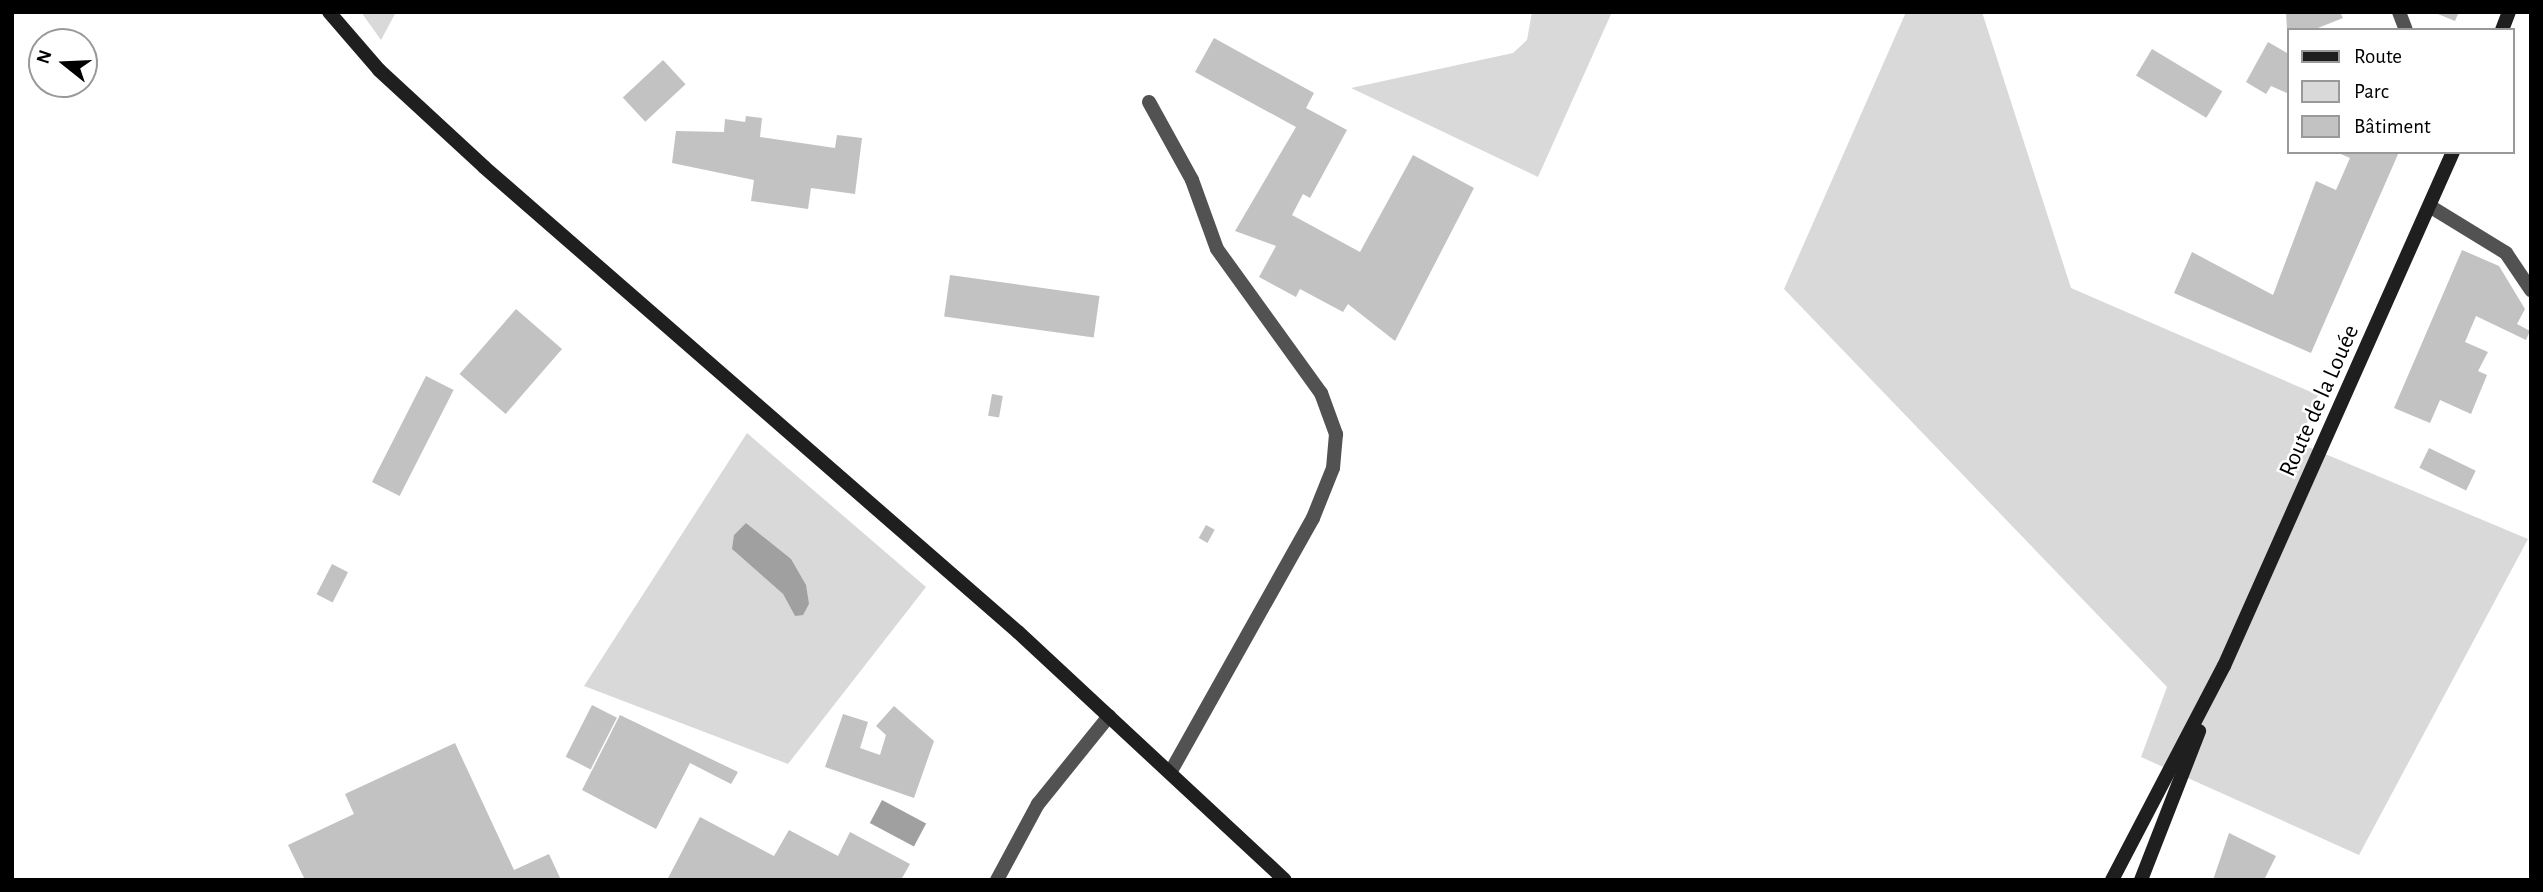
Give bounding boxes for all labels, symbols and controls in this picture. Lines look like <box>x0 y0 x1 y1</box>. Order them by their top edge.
north arrow <box>28 28 98 98</box>
legend <box>2288 28 2515 154</box>
text: Route <box>2354 46 2402 67</box>
text: N <box>33 48 56 66</box>
text: Parc <box>2354 81 2389 102</box>
text: Bâtiment <box>2354 116 2431 137</box>
street label: Route de la Louée <box>2274 321 2366 481</box>

